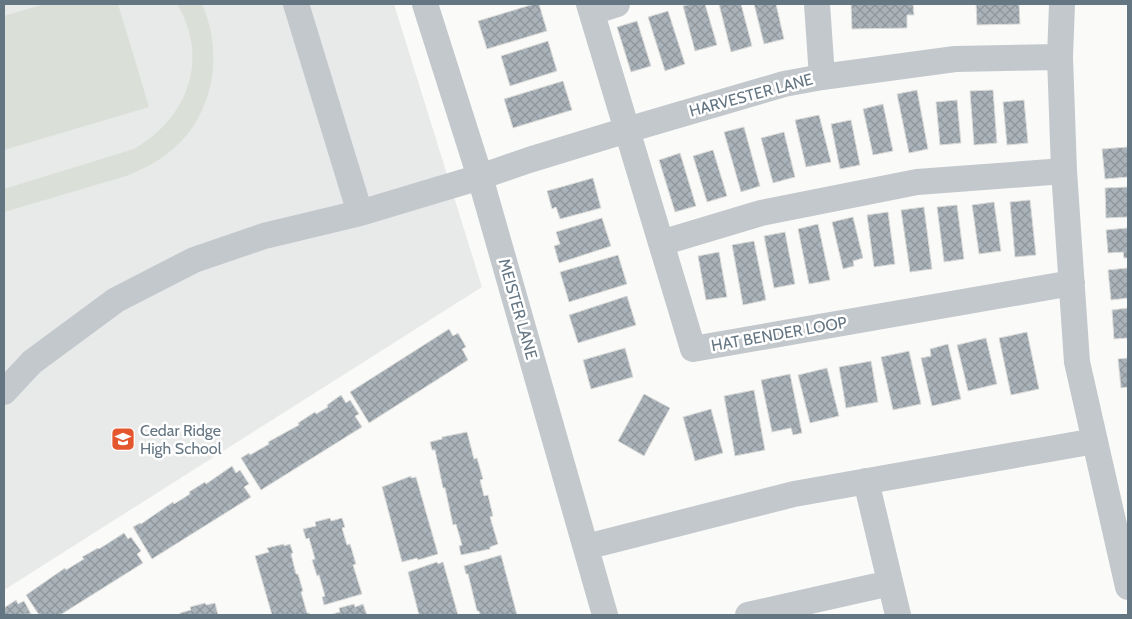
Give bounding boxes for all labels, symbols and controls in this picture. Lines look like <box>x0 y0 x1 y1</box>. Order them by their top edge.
street label: HARVESTER LANE <box>687 69 815 121</box>
street label: MEISTER LANE <box>495 256 541 362</box>
street label: HAT BENDER LOOP <box>710 313 848 355</box>
place label: Cedar Ridge High School <box>140 421 222 458</box>
school or university icon: Cedar Ridge High School <box>110 426 136 452</box>

